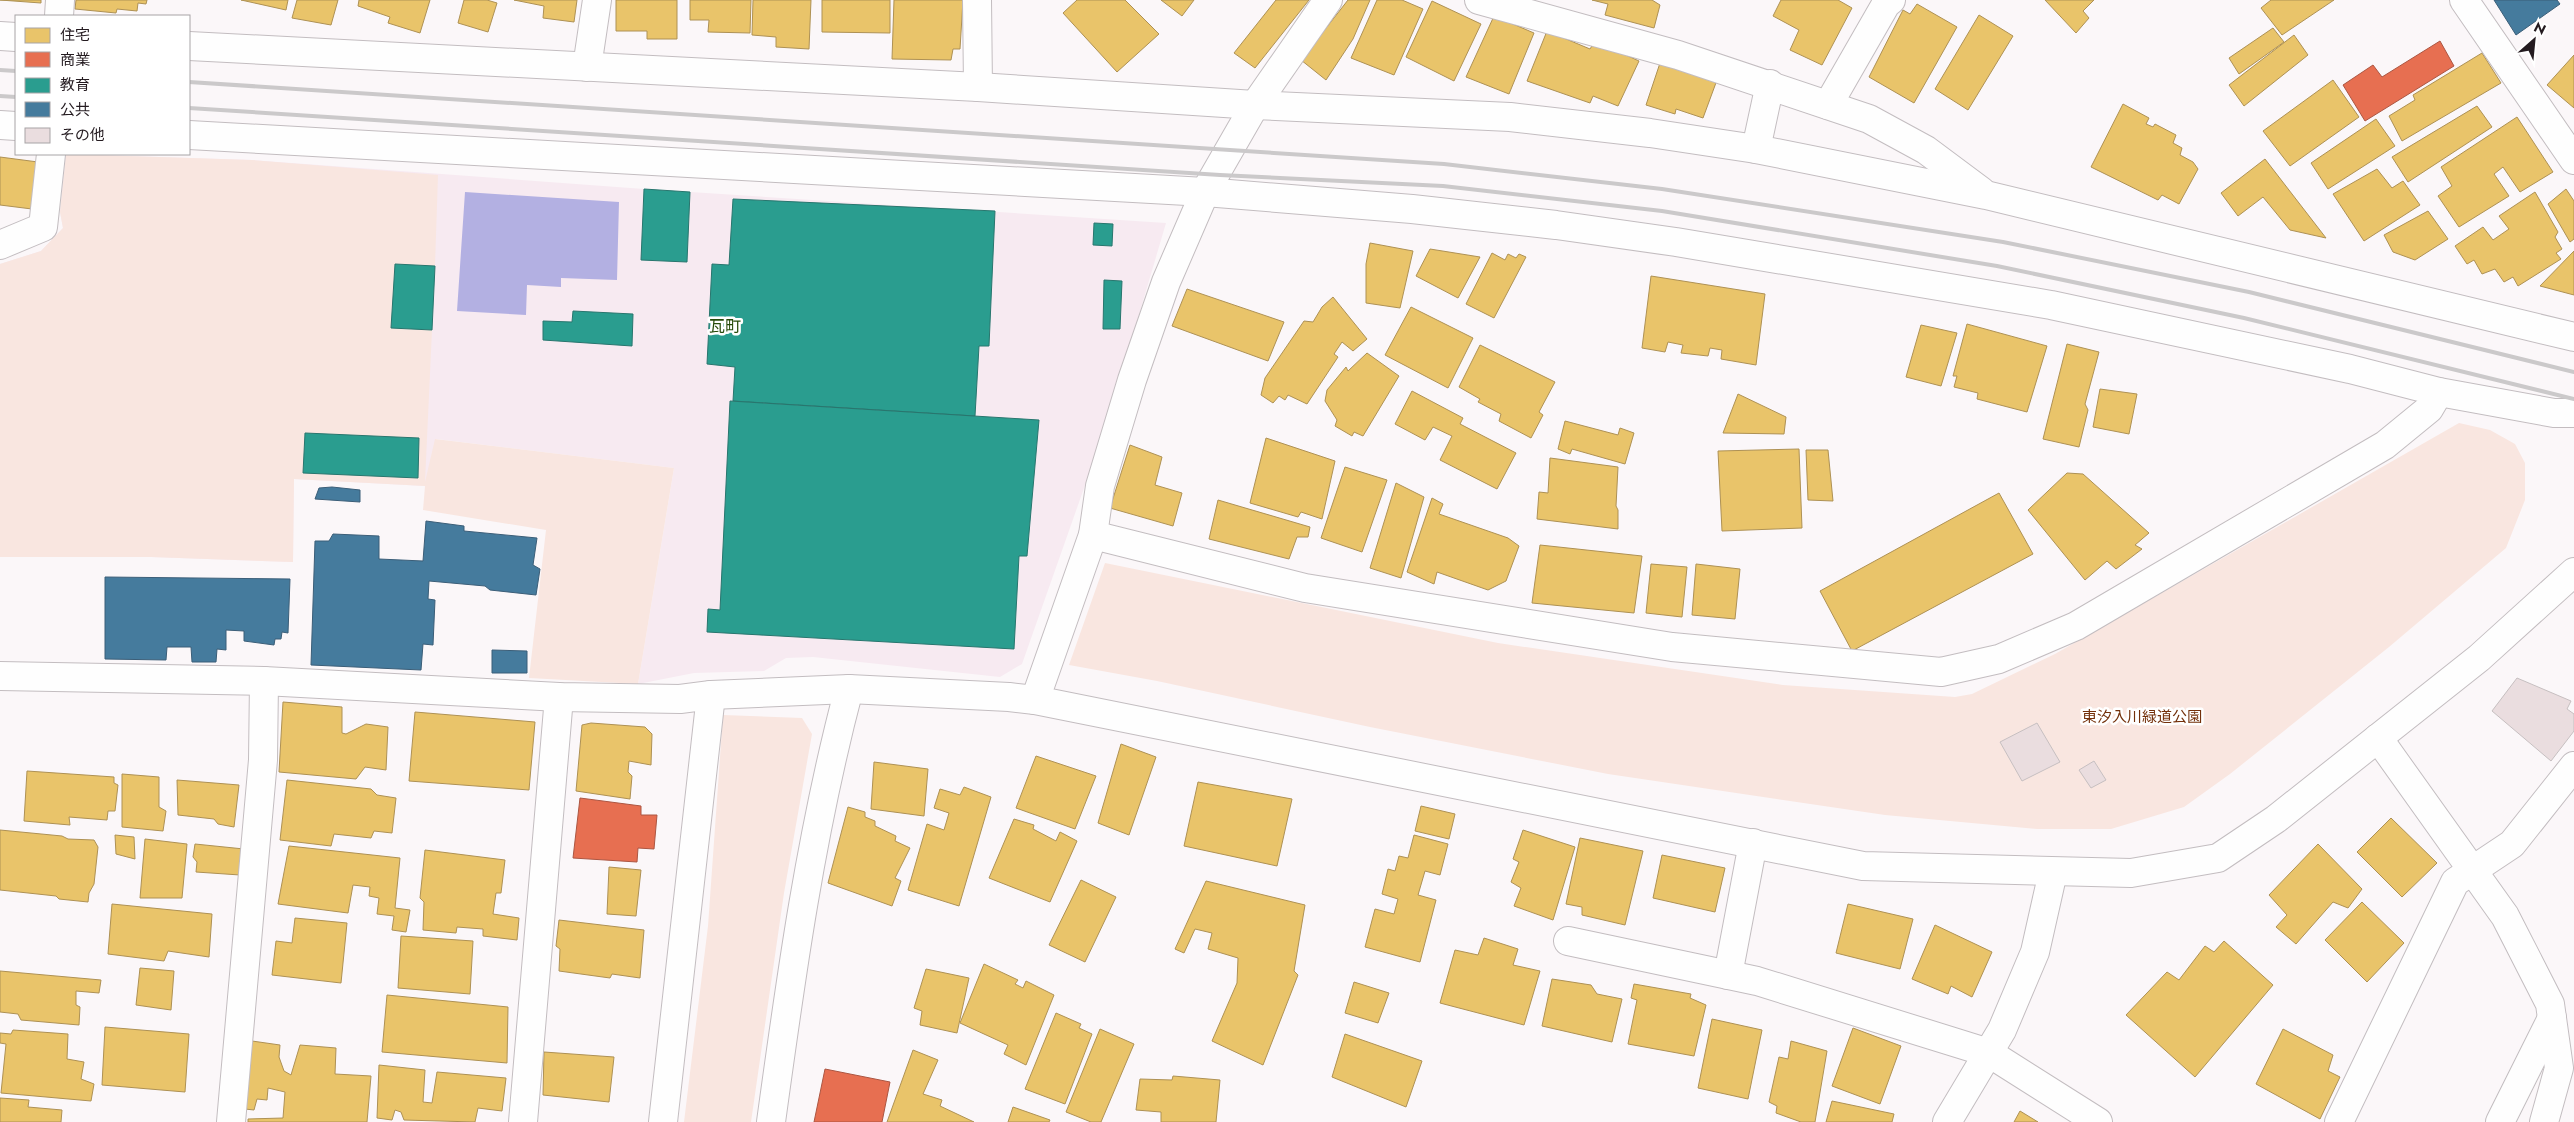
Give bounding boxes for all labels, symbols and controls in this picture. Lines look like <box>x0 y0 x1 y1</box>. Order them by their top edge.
legend <box>15 15 190 155</box>
north arrow <box>2509 15 2559 65</box>
text: N <box>2530 17 2549 40</box>
text: 住宅 <box>60 24 90 46</box>
text: 商業 <box>60 49 90 71</box>
text: 教育 <box>60 74 90 96</box>
text: 公共 <box>60 99 90 121</box>
text: その他 <box>60 124 105 146</box>
district label: 瓦町 <box>709 315 741 338</box>
park label: 東汐入川緑道公園 <box>2082 706 2202 728</box>

